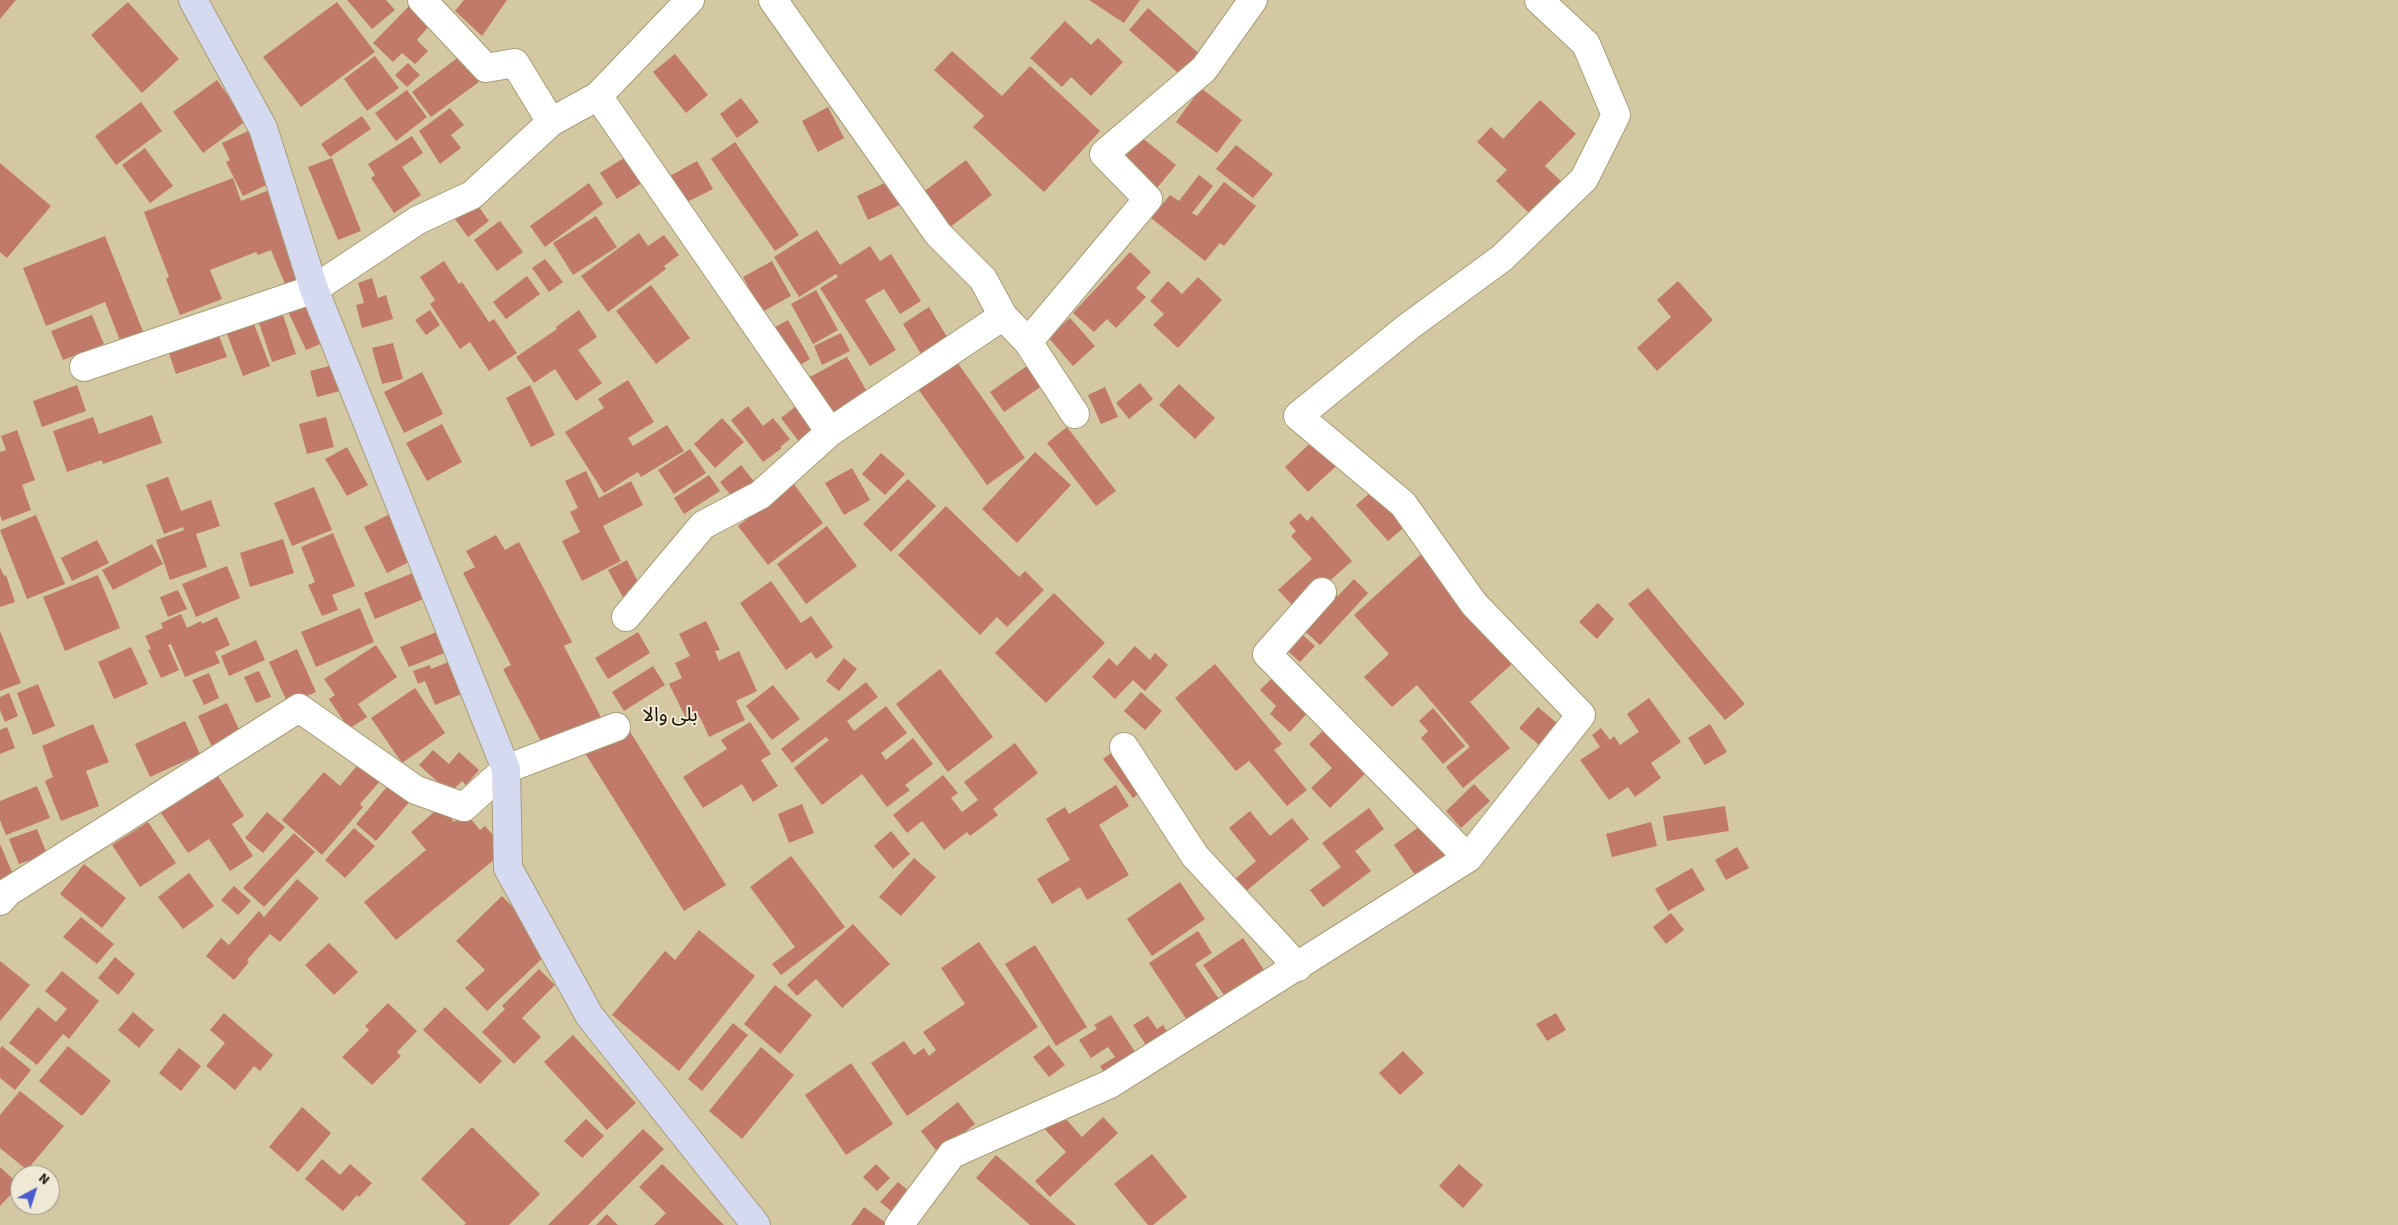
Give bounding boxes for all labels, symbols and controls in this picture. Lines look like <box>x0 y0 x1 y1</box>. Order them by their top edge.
district label: بلی والا <box>642 705 698 729</box>
north arrow <box>10 1165 60 1215</box>
text: N <box>34 1169 54 1190</box>

